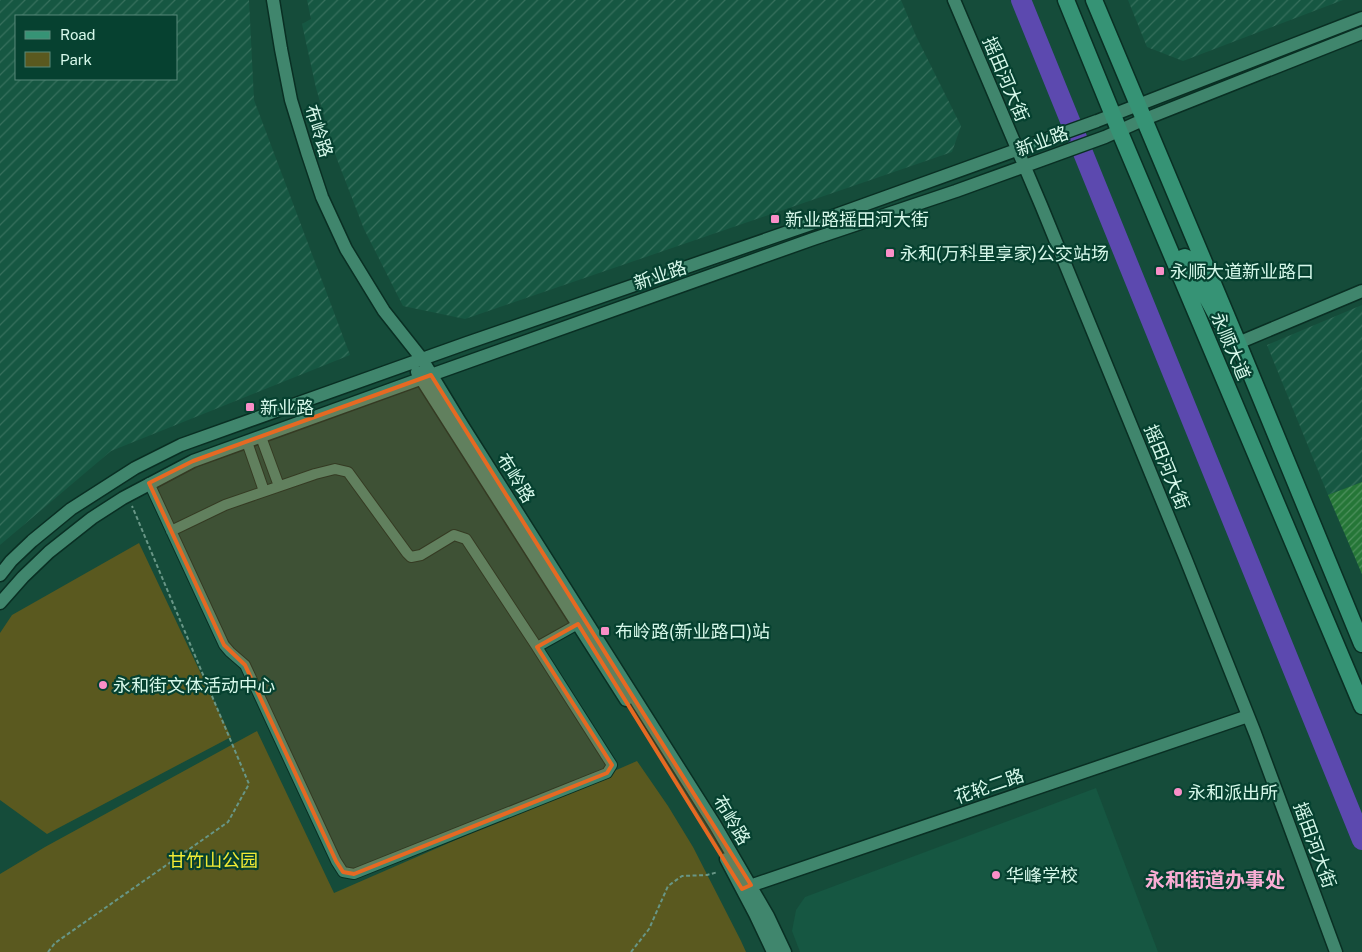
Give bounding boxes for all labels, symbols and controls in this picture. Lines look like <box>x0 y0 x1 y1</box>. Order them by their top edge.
legend <box>15 15 178 80</box>
text: Road <box>60 26 96 43</box>
street label: 摇田河大街 <box>979 33 1033 125</box>
text: Park <box>60 51 92 68</box>
street label: 布岭路 <box>301 102 337 160</box>
street label: 新业路 <box>1013 122 1071 160</box>
place label: 新业路摇田河大街 <box>785 209 929 230</box>
marker: 新业路摇田河大街 <box>769 213 781 225</box>
place label: 永和(万科里享家)公交站场 <box>900 243 1109 264</box>
marker: 永和(万科里享家)公交站场 <box>884 247 896 259</box>
street label: 新业路 <box>631 256 689 294</box>
place label: 永顺大道新业路口 <box>1170 261 1314 282</box>
marker: 永顺大道新业路口 <box>1154 265 1166 277</box>
street label: 永顺大道 <box>1207 309 1255 383</box>
place label: 新业路 <box>260 397 314 418</box>
marker: 新业路 <box>244 401 256 413</box>
street label: 摇田河大街 <box>1140 421 1194 513</box>
street label: 布岭路 <box>493 450 539 506</box>
place label: 布岭路(新业路口)站 <box>615 621 770 642</box>
marker: 布岭路(新业路口)站 <box>599 625 611 637</box>
place label: 永和街文体活动中心 <box>113 675 275 696</box>
marker: 永和街文体活动中心 <box>97 679 109 691</box>
street label: 花轮二路 <box>952 764 1026 808</box>
place label: 永和派出所 <box>1188 782 1278 803</box>
marker: 永和派出所 <box>1172 786 1184 798</box>
street label: 布岭路 <box>709 791 755 849</box>
street label: 摇田河大街 <box>1290 799 1340 891</box>
park label: 甘竹山公园 <box>168 850 258 871</box>
place label: 华峰学校 <box>1006 865 1078 886</box>
district label: 永和街道办事处 <box>1145 868 1285 892</box>
marker: 华峰学校 <box>990 869 1002 881</box>

